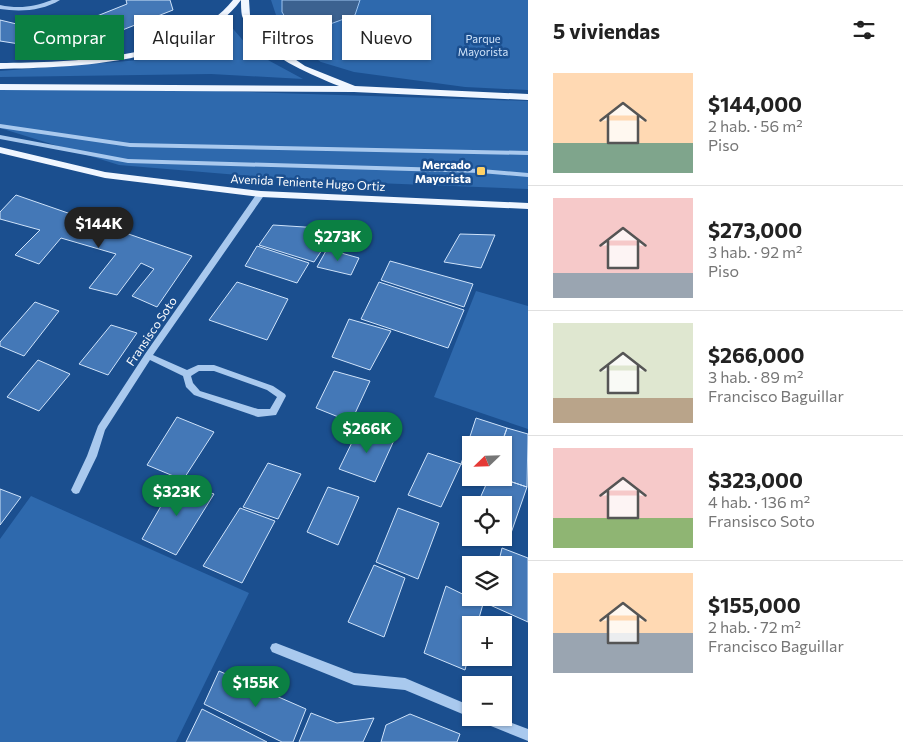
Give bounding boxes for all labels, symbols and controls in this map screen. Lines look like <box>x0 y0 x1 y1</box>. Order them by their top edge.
chip: Comprar <box>15 15 124 60</box>
chip: Alquilar <box>134 15 233 60</box>
chip: Filtros <box>243 15 332 60</box>
chip: Nuevo <box>342 15 431 60</box>
icon: filters <box>850 16 878 44</box>
text: 5 viviendas <box>553 18 660 43</box>
park label: Parque Mayorista <box>458 32 508 58</box>
text: $144,000 <box>708 91 802 116</box>
icon: home <box>593 93 653 153</box>
text: 2 hab. · 56 m² <box>708 116 803 135</box>
text: Piso <box>708 135 739 154</box>
place label: Mercado Mayorista <box>415 157 471 185</box>
marker: Mercado Mayorista <box>475 165 487 177</box>
street label: Avenida Teniente Hugo Ortiz <box>230 171 386 193</box>
pin: $144K <box>64 206 134 249</box>
text: $144K <box>75 213 123 232</box>
text: $273,000 <box>708 217 802 242</box>
icon: home <box>593 218 653 278</box>
pin: $273K <box>303 220 373 262</box>
text: $273K <box>314 226 362 245</box>
text: 3 hab. · 92 m² <box>708 242 802 261</box>
text: Piso <box>708 261 739 280</box>
street label: Fransisco Soto <box>123 294 179 368</box>
text: $266,000 <box>708 342 804 367</box>
icon: home <box>593 343 653 403</box>
text: 3 hab. · 89 m² <box>708 367 803 386</box>
text: Francisco Baguillar <box>708 386 844 405</box>
pin: $266K <box>332 412 402 454</box>
text: $266K <box>342 418 392 437</box>
north arrow <box>462 436 512 486</box>
map controls <box>462 436 512 726</box>
text: $323,000 <box>708 467 803 492</box>
icon: home <box>593 468 653 528</box>
pin: $323K <box>142 474 212 517</box>
text: $323K <box>153 481 201 500</box>
text: 4 hab. · 136 m² <box>708 492 810 511</box>
button: locate <box>462 496 512 546</box>
text: Fransisco Soto <box>708 511 815 530</box>
button: layers <box>462 556 512 606</box>
text: $155,000 <box>708 592 801 617</box>
icon: home <box>593 593 653 653</box>
button: + <box>462 616 512 666</box>
text: 2 hab. · 72 m² <box>708 617 801 636</box>
text: Francisco Baguillar <box>708 636 844 655</box>
pin: $155K <box>221 666 291 708</box>
text: $155K <box>233 672 279 691</box>
button: − <box>462 676 512 726</box>

